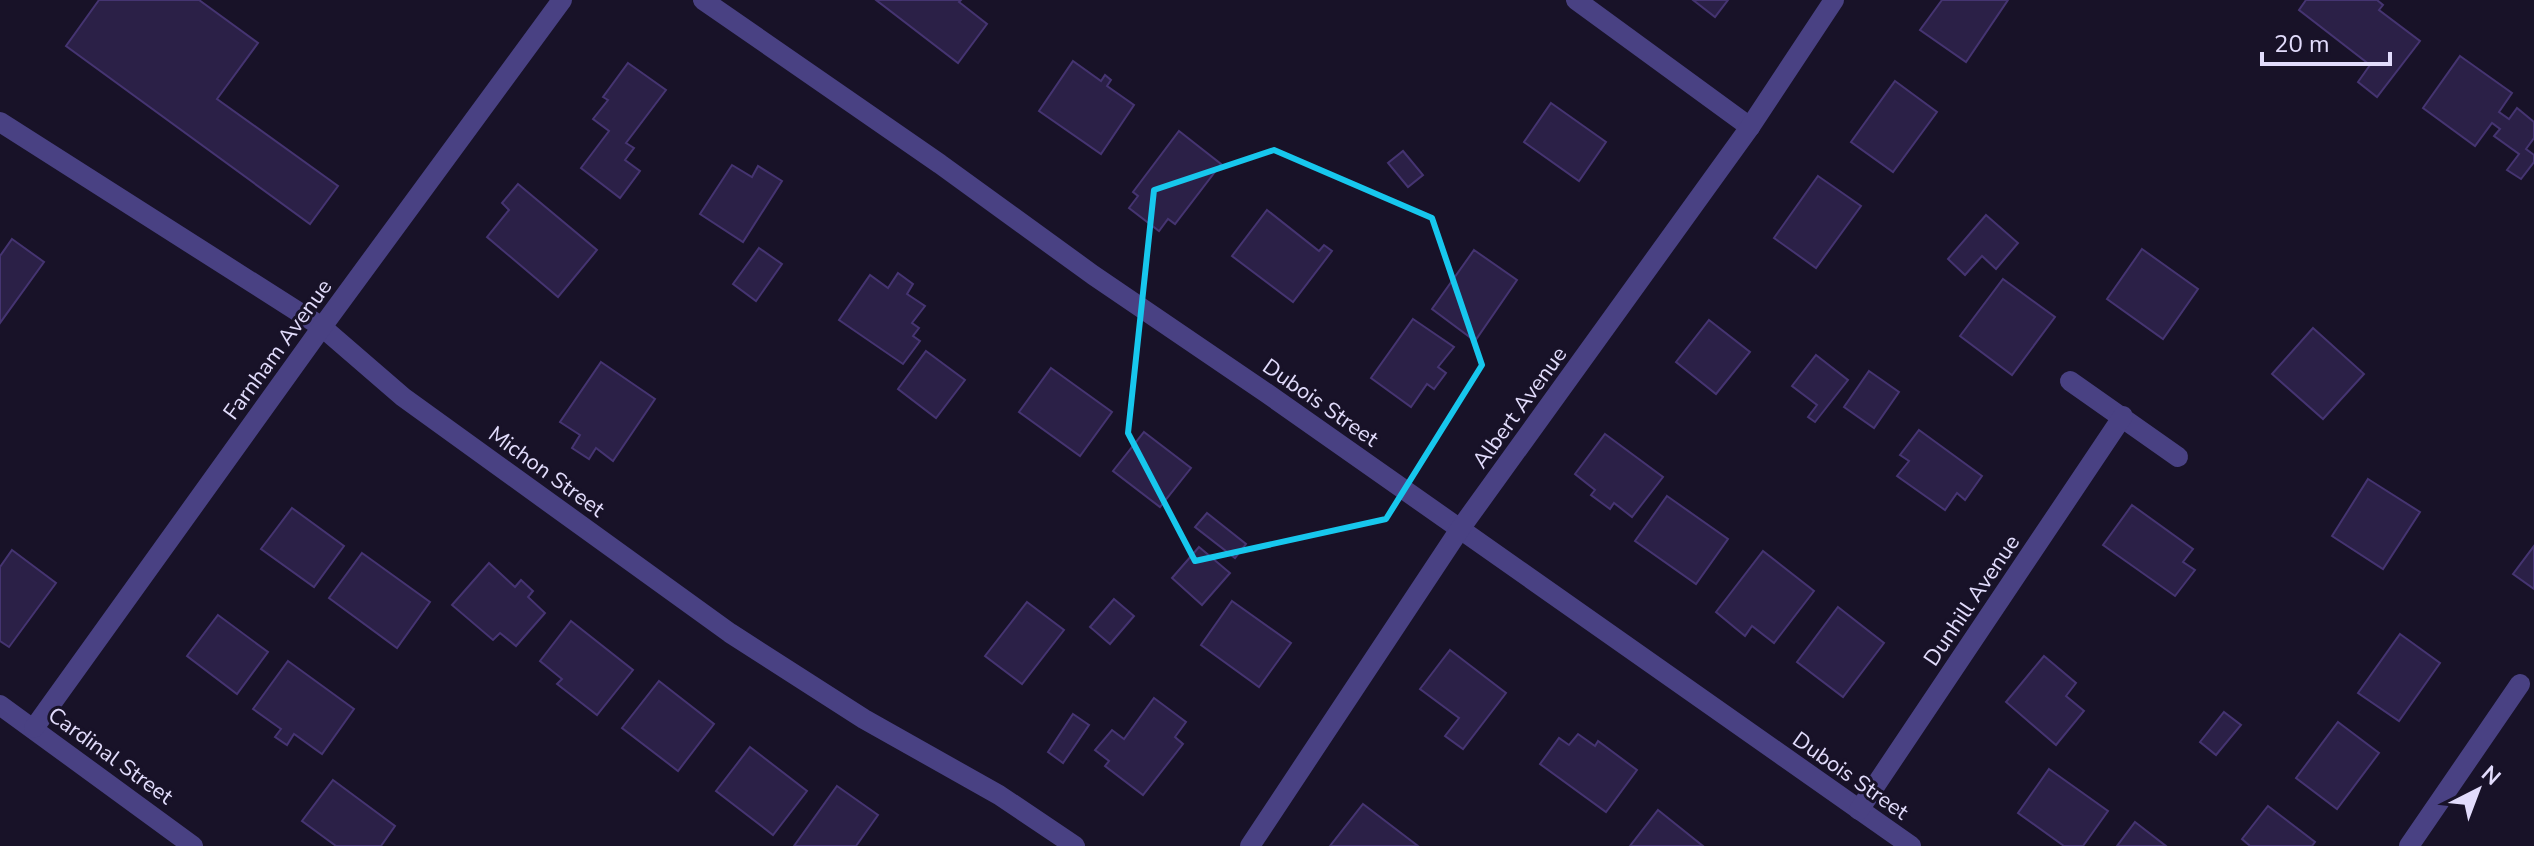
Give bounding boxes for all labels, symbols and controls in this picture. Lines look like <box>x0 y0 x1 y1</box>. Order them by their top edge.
scale bar <box>2262 16 2390 66</box>
text: 20 m <box>2274 28 2330 60</box>
street label: Farnham Avenue <box>217 273 339 426</box>
street label: Albert Avenue <box>1465 341 1574 475</box>
street label: Dubois Street <box>1256 352 1385 454</box>
street label: Michon Street <box>482 419 611 524</box>
street label: Dunhill Avenue <box>1917 529 2027 672</box>
street label: Cardinal Street <box>42 700 179 812</box>
street label: Dubois Street <box>1786 725 1915 827</box>
north arrow <box>2438 750 2518 830</box>
text: N <box>2475 759 2507 793</box>

